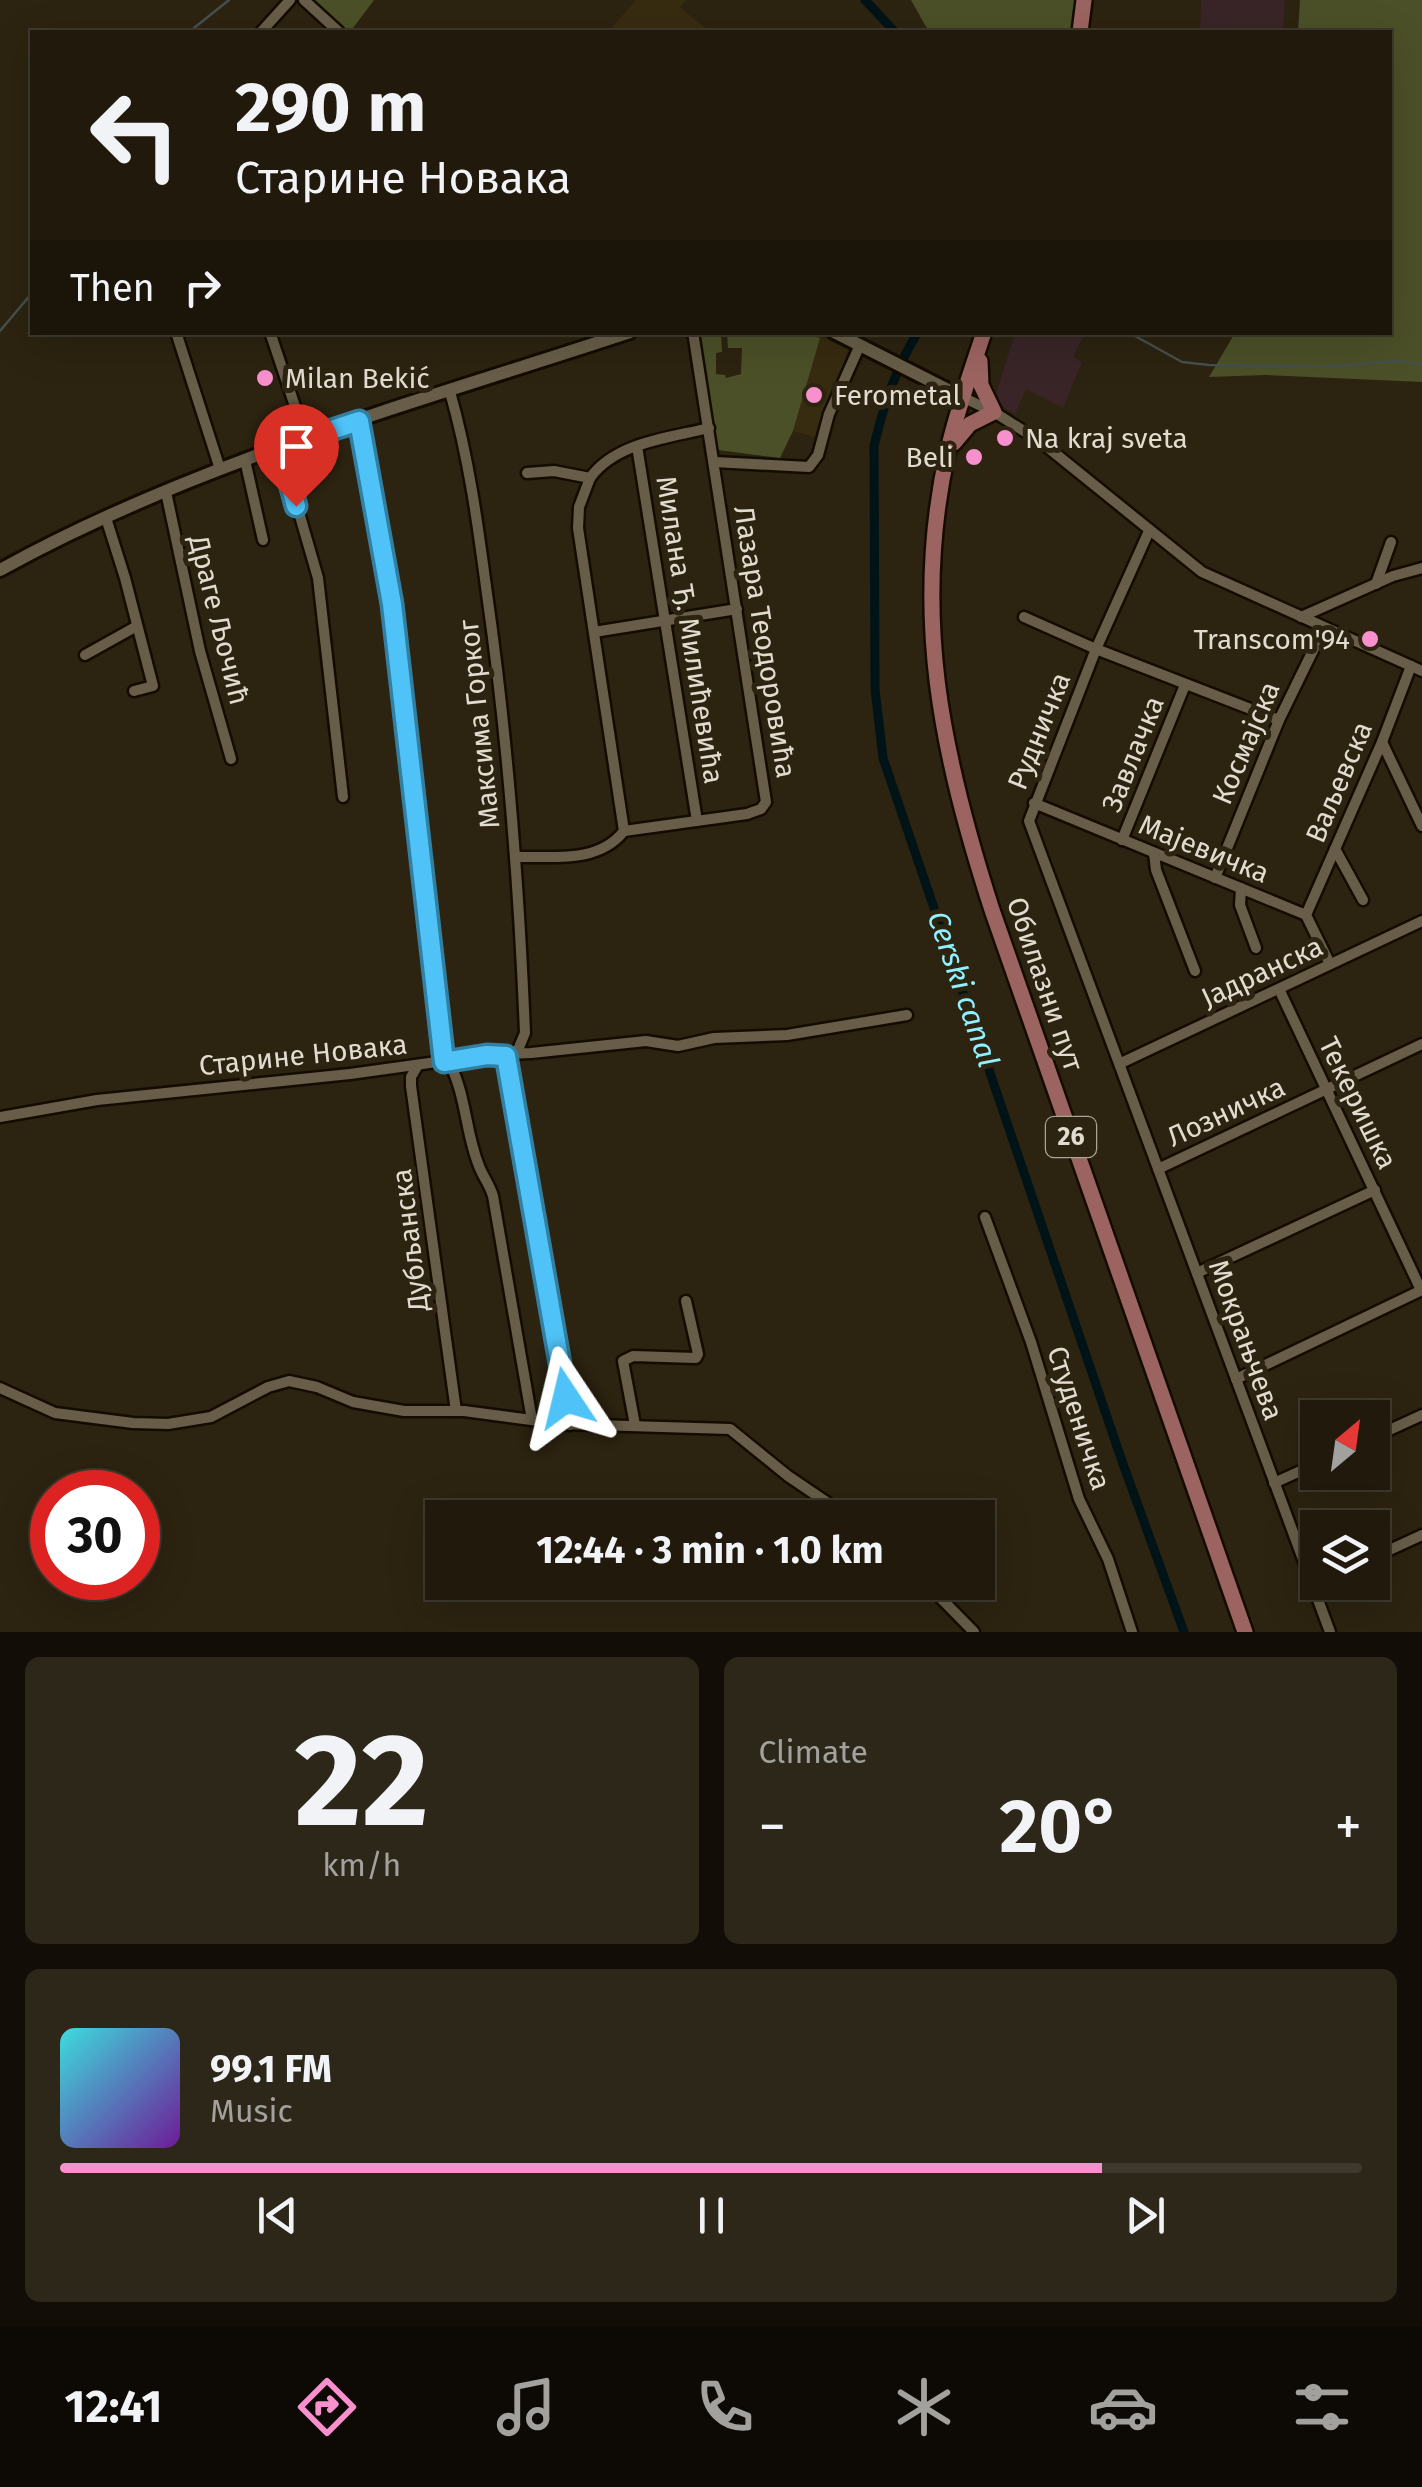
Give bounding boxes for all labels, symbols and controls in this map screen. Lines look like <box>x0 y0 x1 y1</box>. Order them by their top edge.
text: 290 m <box>235 66 426 150</box>
icon: left <box>70 70 200 200</box>
text: Старине Новака <box>235 151 571 205</box>
icon: right <box>175 260 230 315</box>
text: Then <box>70 265 155 311</box>
place label: Milan Bekić <box>285 362 430 395</box>
marker: Milan Bekić <box>254 367 276 389</box>
place label: Ferometal <box>834 379 961 412</box>
marker: Ferometal <box>803 384 825 406</box>
pin <box>254 404 339 507</box>
icon: arrive <box>269 419 324 474</box>
place label: Na kraj sveta <box>1025 422 1188 455</box>
marker: Na kraj sveta <box>994 427 1016 449</box>
place label: Beli <box>906 441 954 474</box>
marker: Beli <box>963 446 985 468</box>
street label: Милана Ђ. Милићевића <box>649 474 731 786</box>
street label: Лазара Теодоровића <box>727 504 803 780</box>
street label: Драге Љочић <box>182 531 256 708</box>
street label: Максима Горког <box>452 618 506 830</box>
place label: Transcom'94 <box>1193 623 1350 656</box>
marker: Transcom'94 <box>1359 628 1381 650</box>
street label: Рудничка <box>1001 668 1077 794</box>
street label: Космајска <box>1205 677 1287 809</box>
street label: Завлачка <box>1095 691 1171 817</box>
street label: Ваљевска <box>1299 717 1379 847</box>
street label: Мајевичка <box>1134 808 1274 890</box>
street label: Обилазни пут <box>1000 893 1090 1076</box>
water label: Cerski canal <box>920 906 1006 1072</box>
street label: Јадранска <box>1196 930 1328 1014</box>
street label: Старине Новака <box>197 1028 409 1082</box>
street label: Текеришка <box>1312 1032 1404 1174</box>
street label: Лозничка <box>1162 1070 1290 1154</box>
road number: 26 <box>1046 1117 1096 1157</box>
street label: Дубљанска <box>385 1167 435 1314</box>
street label: Мокрањчева <box>1202 1255 1290 1425</box>
street label: Студеничка <box>1040 1342 1118 1494</box>
position arrow <box>514 1346 618 1450</box>
north arrow <box>1300 1400 1390 1490</box>
map controls <box>1300 1400 1390 1600</box>
speed limit sign: 30 <box>30 1470 160 1600</box>
button: layers <box>1300 1510 1390 1600</box>
text: 12:44 · 3 min · 1.0 km <box>536 1527 884 1573</box>
text: 22 <box>295 1703 429 1859</box>
text: Climate <box>759 1733 868 1771</box>
text: 20° <box>999 1782 1121 1872</box>
text: − <box>759 1794 786 1860</box>
text: + <box>1335 1794 1362 1860</box>
text: km/h <box>322 1846 401 1884</box>
text: 99.1 FM <box>210 2046 332 2092</box>
text: Music <box>210 2092 293 2130</box>
icon: previous <box>250 2188 305 2243</box>
icon: pause <box>684 2188 739 2243</box>
icon: next <box>1118 2188 1173 2243</box>
icon: directions <box>292 2372 362 2442</box>
icon: music <box>491 2372 561 2442</box>
icon: phone <box>690 2372 760 2442</box>
icon: climate <box>889 2372 959 2442</box>
icon: car <box>1088 2372 1158 2442</box>
icon: filters <box>1287 2372 1357 2442</box>
text: 12:41 <box>65 2380 162 2434</box>

